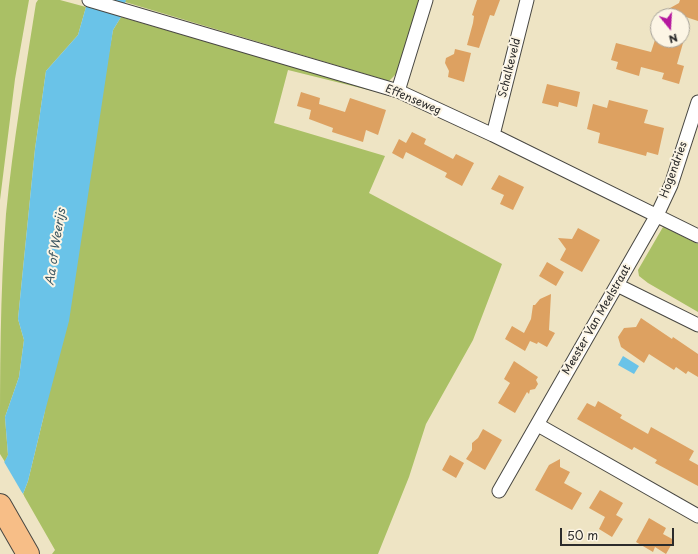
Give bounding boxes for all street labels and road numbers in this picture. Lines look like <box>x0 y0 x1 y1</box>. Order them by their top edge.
street label: Schalkeveld <box>496 37 524 99</box>
street label: Effenseweg <box>383 82 443 118</box>
street label: Hogendries <box>658 140 690 200</box>
street label: Meester Van Meelstraat <box>560 263 634 377</box>

